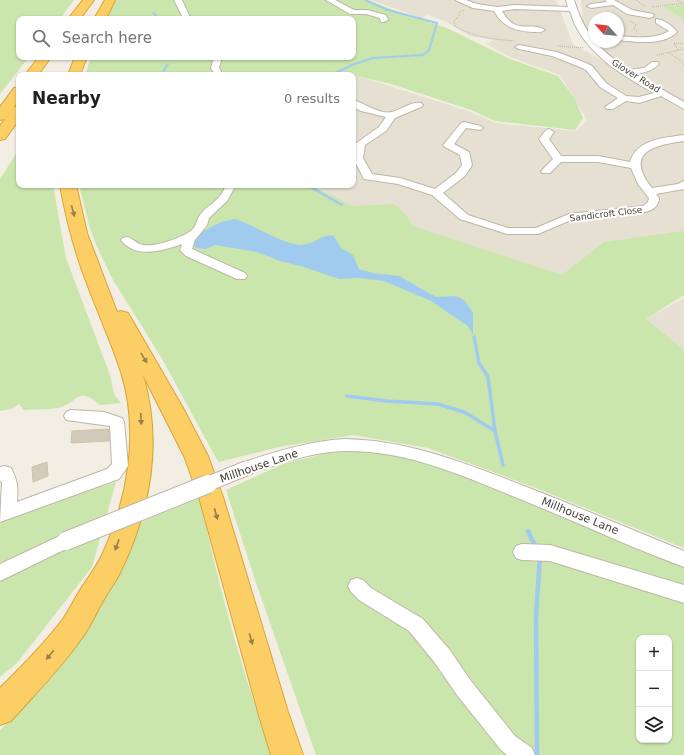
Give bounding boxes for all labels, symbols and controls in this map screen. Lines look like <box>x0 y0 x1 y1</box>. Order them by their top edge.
north arrow <box>588 12 624 48</box>
search box <box>16 16 356 60</box>
icon: search <box>30 27 52 49</box>
text: Search here <box>62 29 152 47</box>
street label: Glover Road <box>610 57 662 95</box>
text: Nearby <box>32 88 101 108</box>
text: 0 results <box>284 91 340 106</box>
one-way arrow <box>70 205 76 217</box>
street label: Sandicroft Close <box>569 205 643 223</box>
one-way arrow <box>141 352 148 364</box>
one-way arrow <box>138 413 144 426</box>
street label: Millhouse Lane <box>218 446 300 485</box>
street label: Millhouse Lane <box>540 495 621 537</box>
one-way arrow <box>213 508 219 520</box>
one-way arrow <box>114 539 120 551</box>
one-way arrow <box>249 633 255 645</box>
map controls <box>636 635 672 743</box>
button: + <box>636 635 672 671</box>
one-way arrow <box>46 650 55 661</box>
button: − <box>636 671 672 707</box>
button: layers <box>636 707 672 743</box>

